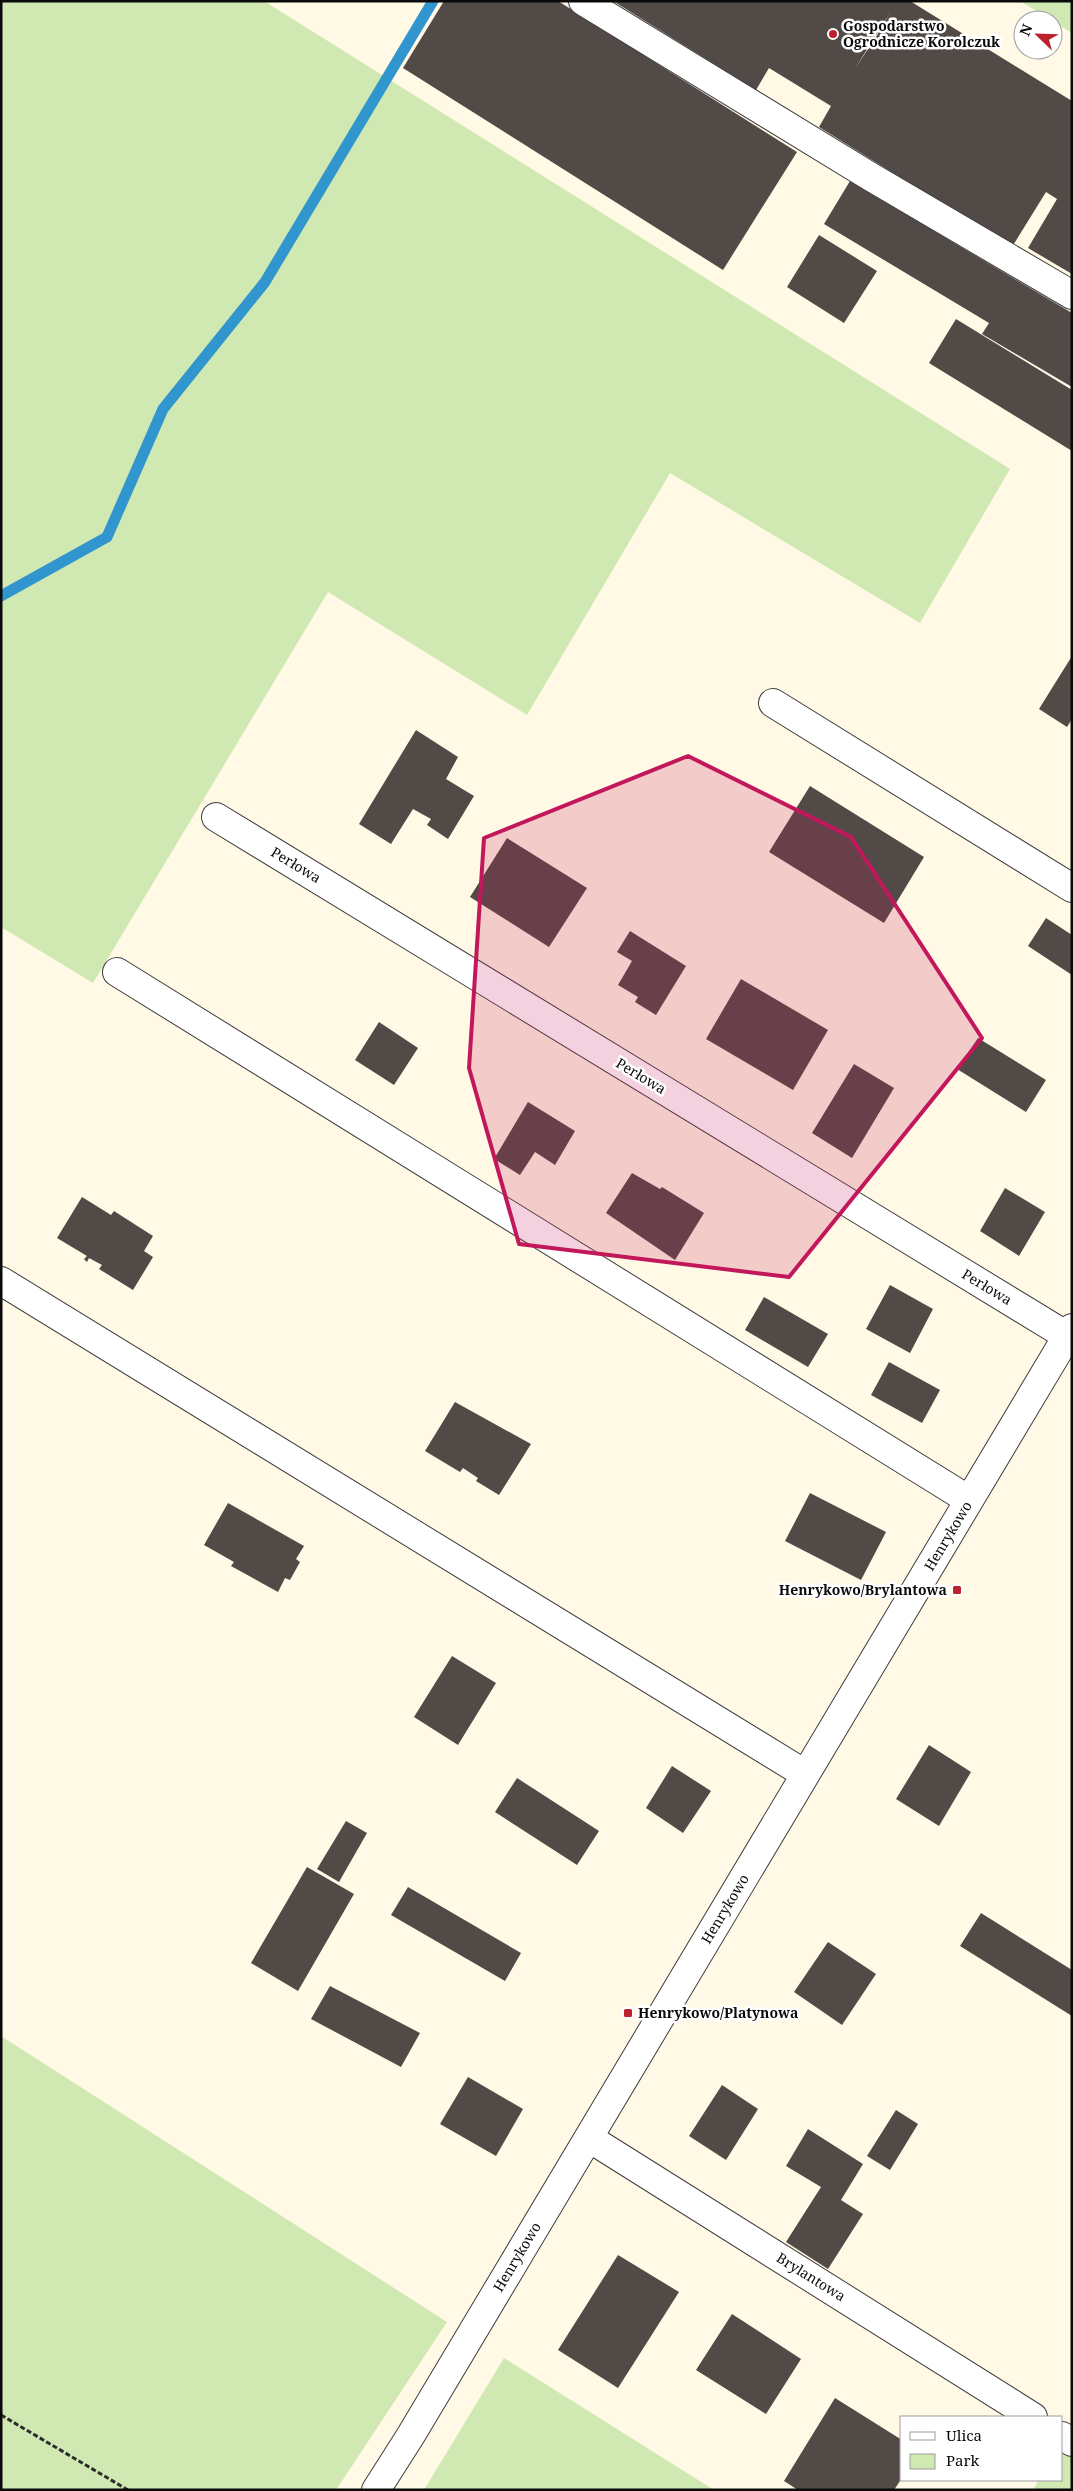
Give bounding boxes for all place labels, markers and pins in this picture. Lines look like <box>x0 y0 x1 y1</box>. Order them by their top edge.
place label: Gospodarstwo Ogrodnicze Korolczuk <box>843 16 1000 51</box>
marker: Gospodarstwo Ogrodnicze Korolczuk <box>827 28 839 40</box>
place label: Henrykowo/Brylantowa <box>779 1580 947 1599</box>
marker: Henrykowo/Brylantowa <box>951 1584 963 1596</box>
place label: Henrykowo/Platynowa <box>638 2003 798 2022</box>
marker: Henrykowo/Platynowa <box>622 2007 634 2019</box>

